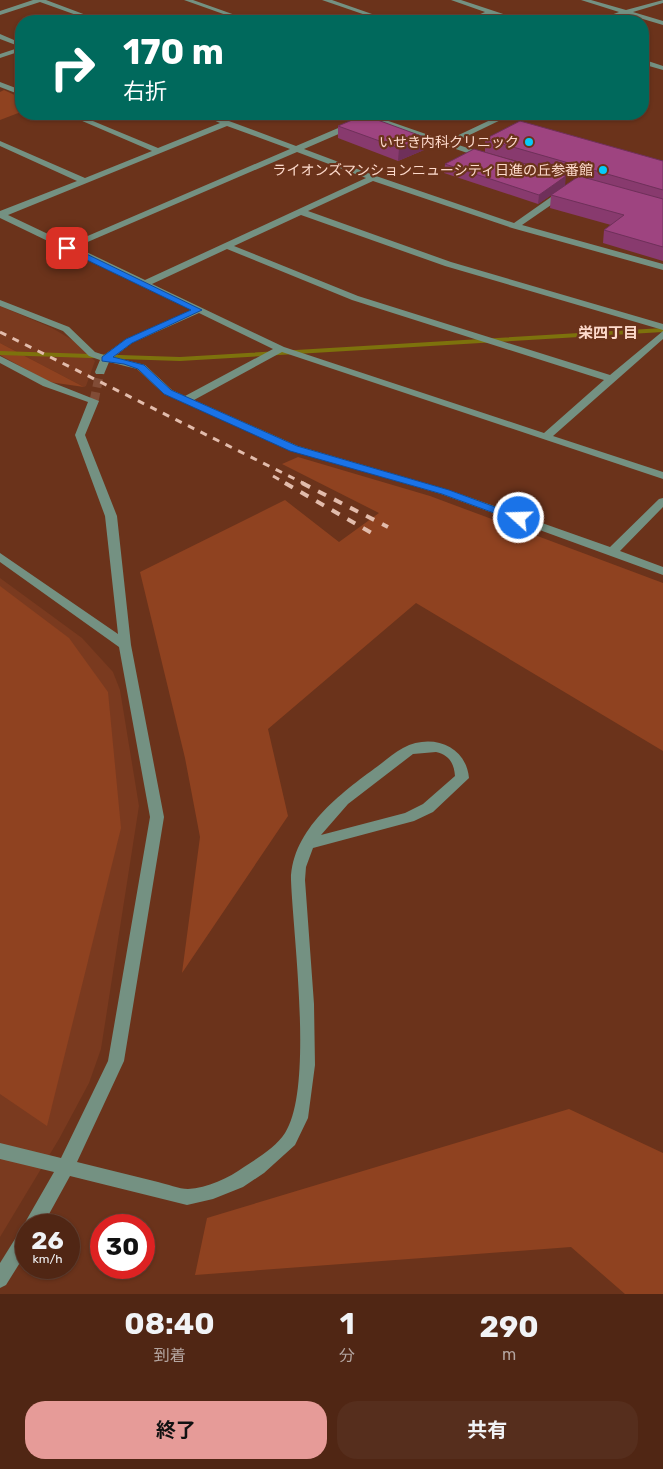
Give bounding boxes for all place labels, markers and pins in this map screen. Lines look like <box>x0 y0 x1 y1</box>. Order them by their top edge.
place label: いせき内科クリニック <box>379 134 519 151</box>
marker: いせき内科クリニック <box>523 136 535 148</box>
place label: ライオンズマンションニューシティ日進の丘参番館 <box>272 162 593 179</box>
marker: ライオンズマンションニューシティ日進の丘参番館 <box>597 164 609 176</box>
pin <box>46 227 88 269</box>

